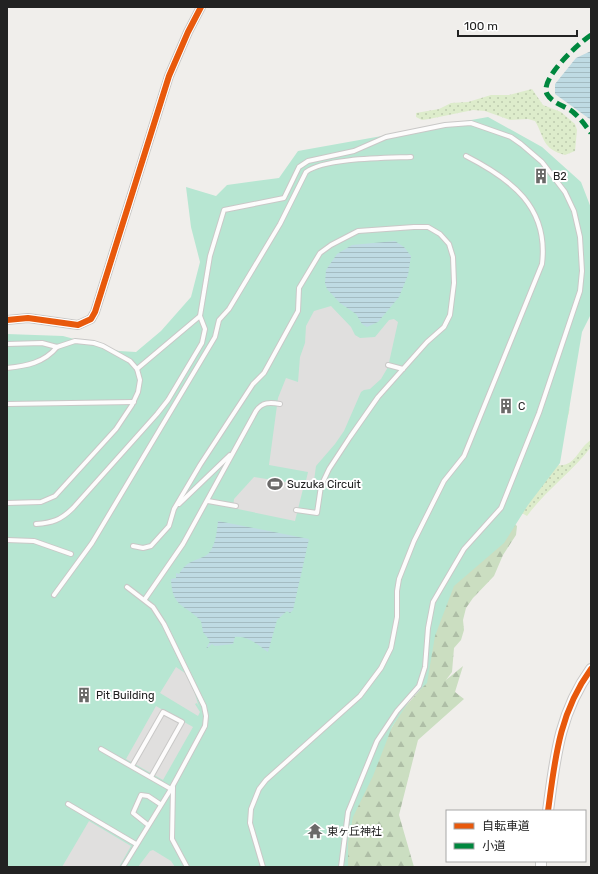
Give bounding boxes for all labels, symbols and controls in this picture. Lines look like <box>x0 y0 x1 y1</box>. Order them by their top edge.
scale bar <box>458 12 577 38</box>
text: 100 m <box>464 19 498 33</box>
building icon: B2 <box>532 167 550 185</box>
place label: B2 <box>553 170 567 183</box>
building icon: C <box>497 397 515 415</box>
place label: C <box>518 400 525 413</box>
sports icon: Suzuka Circuit <box>266 475 284 493</box>
place label: Suzuka Circuit <box>287 478 361 491</box>
building icon: Pit Building <box>75 686 93 704</box>
place label: Pit Building <box>96 689 154 702</box>
legend <box>446 810 586 862</box>
text: 自転車道 <box>482 819 530 833</box>
temple icon: 東ヶ丘神社 <box>306 822 324 840</box>
place label: 東ヶ丘神社 <box>327 825 382 838</box>
text: 小道 <box>482 839 506 853</box>

